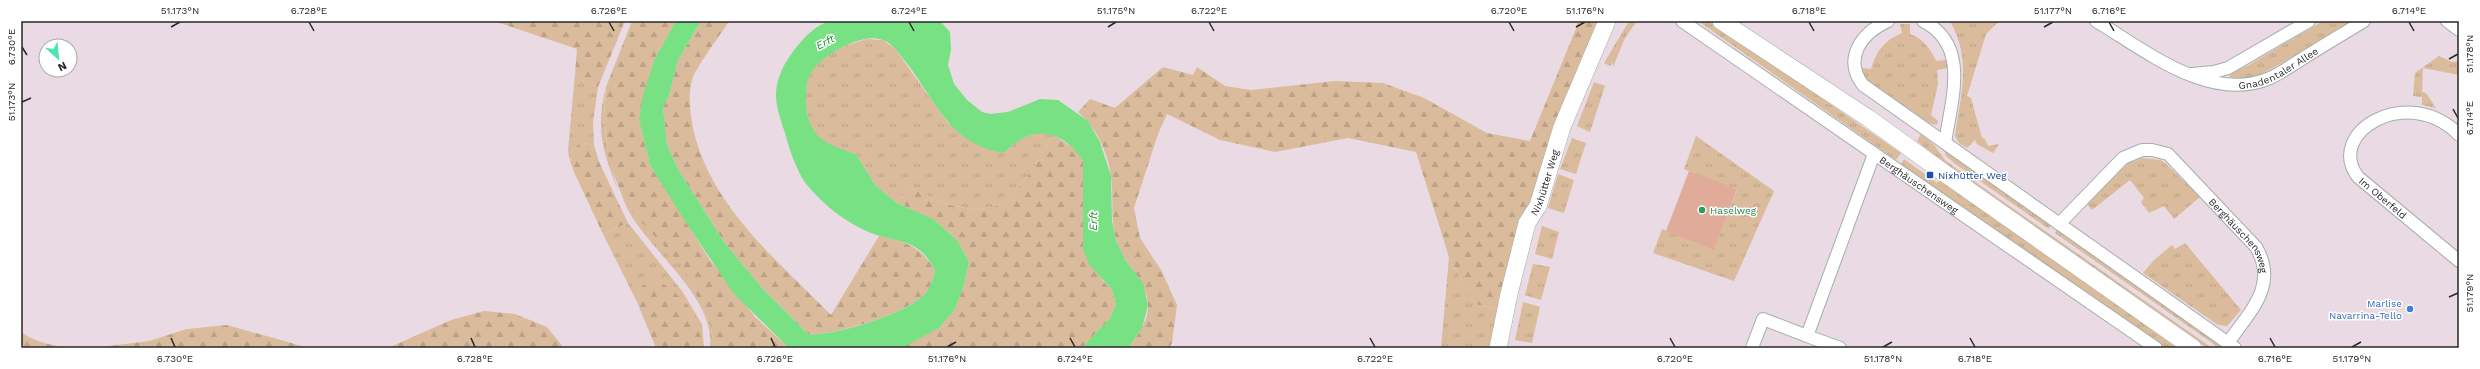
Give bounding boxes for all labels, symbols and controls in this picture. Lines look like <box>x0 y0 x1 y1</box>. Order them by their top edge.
text: 51.173°N <box>161 5 199 16</box>
text: 6.728°E <box>291 5 327 16</box>
text: 6.726°E <box>591 5 627 16</box>
text: 6.724°E <box>891 5 927 16</box>
text: 51.175°N <box>1097 5 1135 16</box>
text: 6.722°E <box>1191 5 1227 16</box>
text: 6.720°E <box>1491 5 1527 16</box>
text: 51.176°N <box>1566 5 1604 16</box>
text: 6.718°E <box>1792 5 1826 16</box>
text: 51.177°N <box>2034 5 2072 16</box>
text: 6.716°E <box>2092 5 2126 16</box>
text: 6.714°E <box>2392 5 2426 16</box>
text: 6.730°E <box>6 29 17 65</box>
water label: Erft <box>814 32 837 53</box>
text: 51.178°N <box>2464 35 2475 73</box>
north arrow <box>38 38 78 78</box>
street label: Gnadentaler Allee <box>2238 45 2320 91</box>
text: N <box>56 59 69 74</box>
text: 51.173°N <box>6 83 17 121</box>
text: 6.714°E <box>2464 101 2475 135</box>
street label: Nixhütter Weg <box>1528 148 1561 218</box>
street label: Berghäuschensweg <box>1877 154 1961 216</box>
marker: Nixhütter Weg <box>1925 170 1935 180</box>
place label: Nixhütter Weg <box>1938 170 2007 181</box>
street label: Im Oberfeld <box>2357 175 2409 221</box>
street label: Berghäuschensweg <box>2207 196 2269 274</box>
marker: Haselweg <box>1697 205 1707 215</box>
place label: Haselweg <box>1710 205 1757 216</box>
water label: Erft <box>1087 211 1100 231</box>
text: 51.179°N <box>2464 274 2475 312</box>
place label: Marlise Navarrina-Tello <box>2329 298 2402 321</box>
marker: Marlise Navarrina-Tello <box>2405 304 2415 314</box>
text: 6.730°E <box>157 353 193 364</box>
text: 6.728°E <box>457 353 493 364</box>
text: 6.726°E <box>757 353 793 364</box>
text: 51.176°N <box>928 353 966 364</box>
text: 6.724°E <box>1057 353 1093 364</box>
text: 6.722°E <box>1357 353 1393 364</box>
text: 6.720°E <box>1657 353 1693 364</box>
text: 51.178°N <box>1864 353 1902 364</box>
text: 6.718°E <box>1958 353 1992 364</box>
text: 6.716°E <box>2258 353 2292 364</box>
text: 51.179°N <box>2333 353 2371 364</box>

